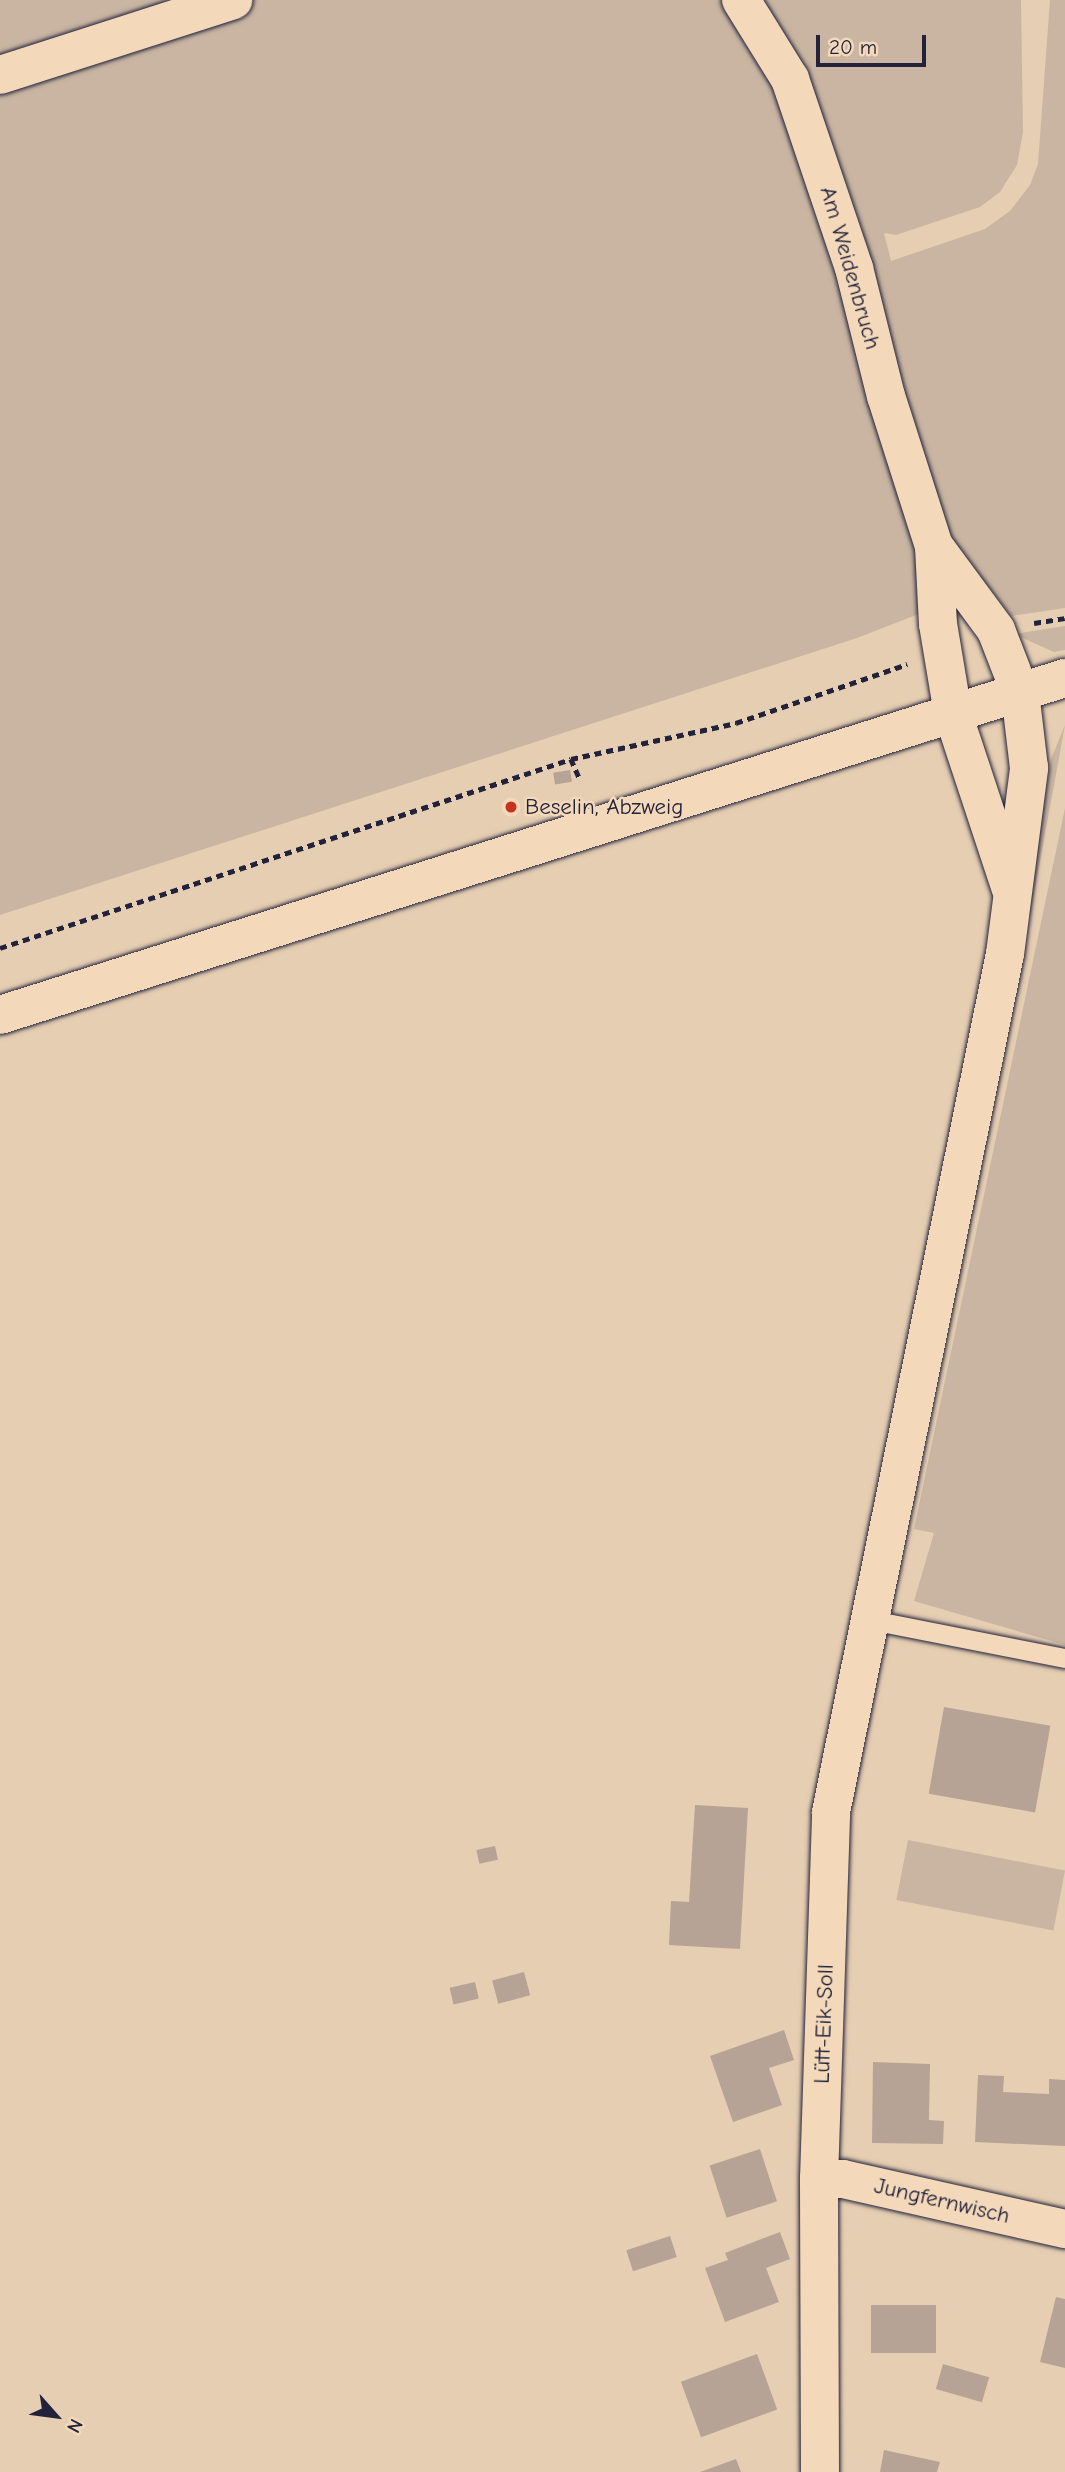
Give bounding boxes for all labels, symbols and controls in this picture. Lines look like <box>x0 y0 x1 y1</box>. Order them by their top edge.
scale bar <box>820 21 930 65</box>
text: 20 m <box>829 35 877 59</box>
street label: Am Weidenbruch <box>814 183 886 353</box>
place label: Beselin, Abzweig <box>525 793 683 821</box>
marker: Beselin, Abzweig <box>503 799 519 815</box>
street label: Lütt-Eik-Soll <box>808 1964 840 2084</box>
street label: Jungfernwisch <box>871 2172 1013 2230</box>
north arrow <box>21 2381 91 2451</box>
text: N <box>62 2415 87 2436</box>

